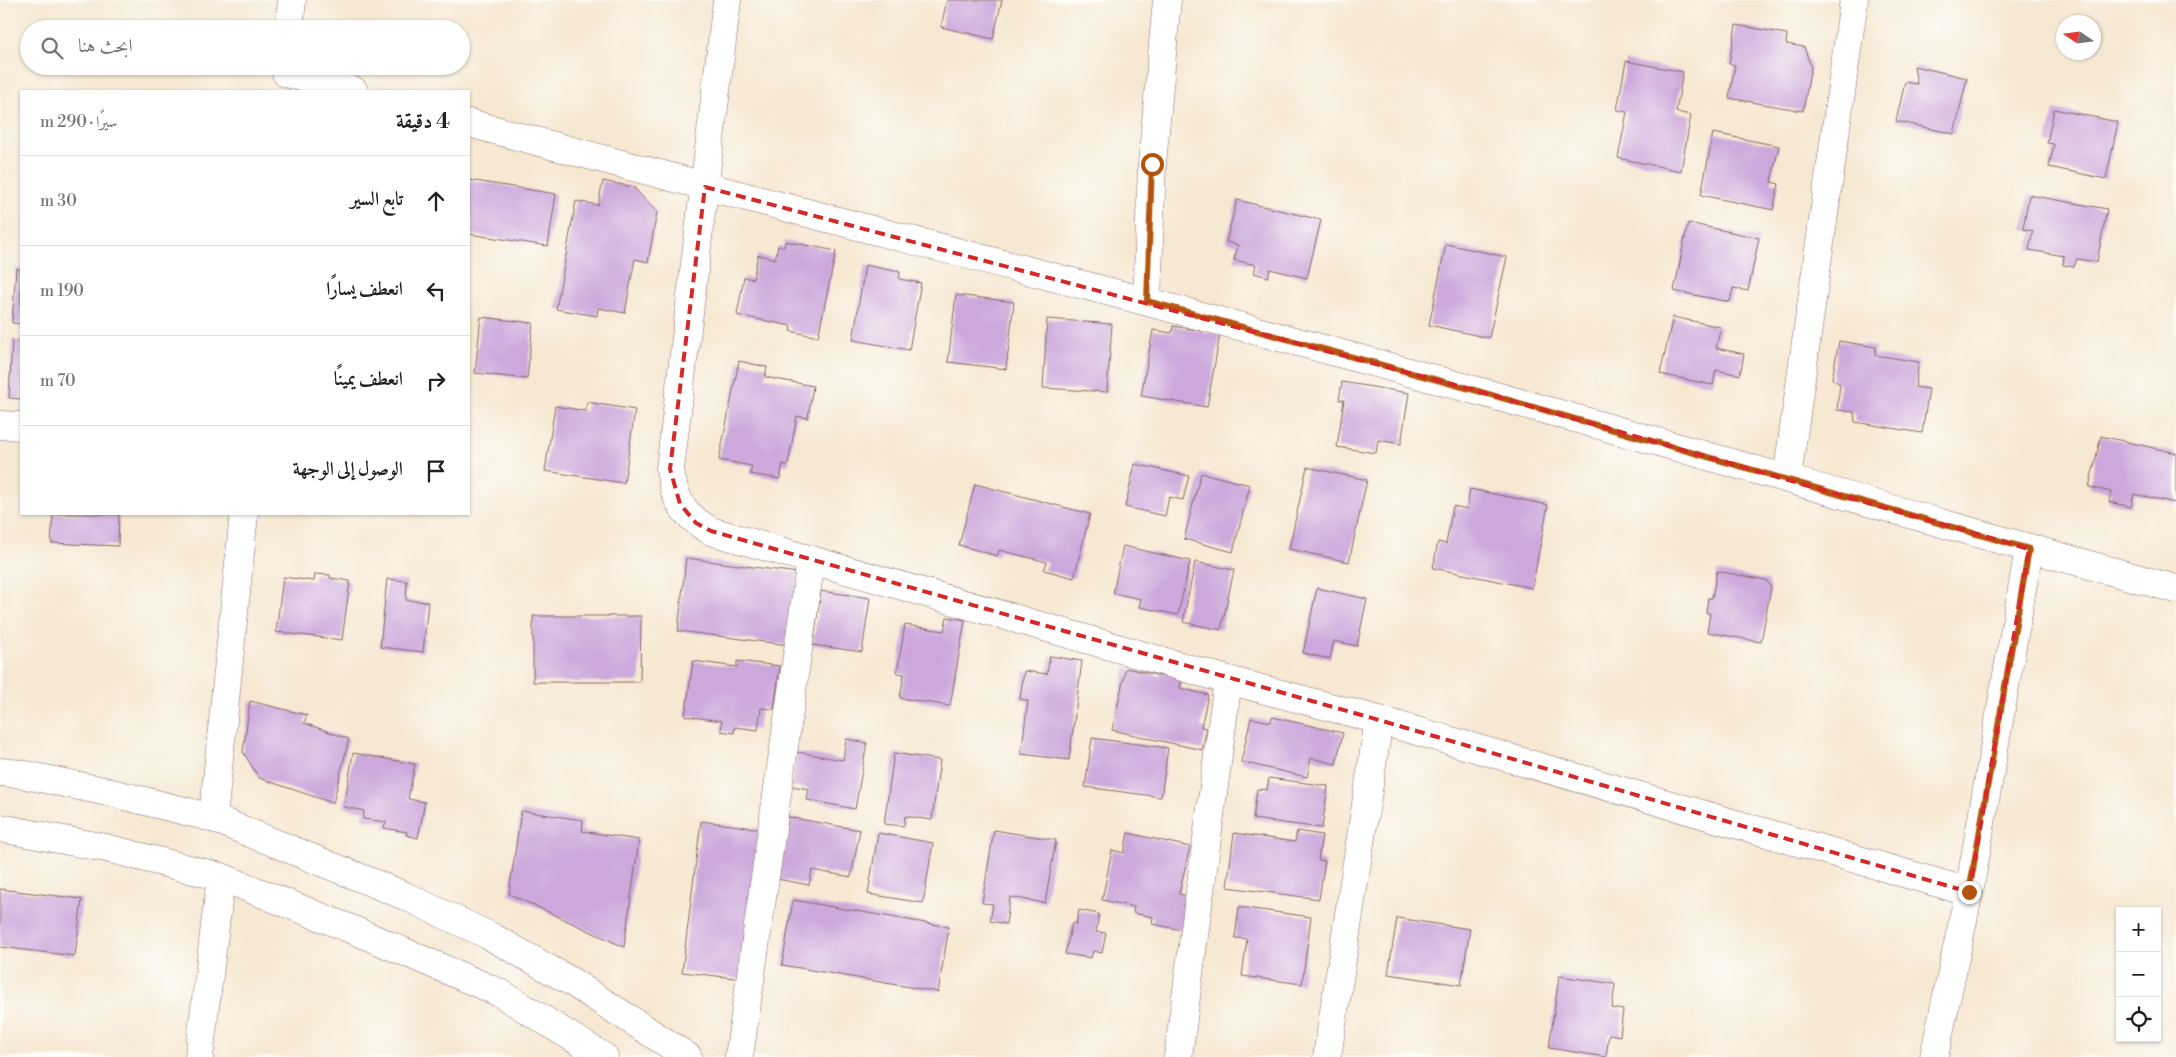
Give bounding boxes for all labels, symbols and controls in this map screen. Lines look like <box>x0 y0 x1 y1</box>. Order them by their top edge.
north arrow <box>2056 15 2101 60</box>
search box <box>20 20 470 75</box>
icon: search <box>38 34 66 62</box>
text: ابحث هنا <box>78 34 133 58</box>
text: 4 دقيقة <box>396 109 450 135</box>
text: سيرًا · 290 m <box>40 112 117 132</box>
route start <box>1141 153 1164 176</box>
text: تابع السير <box>350 187 403 211</box>
icon: ahead <box>422 187 450 215</box>
text: 30 m <box>40 191 77 211</box>
text: انعطف يسارًا <box>326 277 403 301</box>
icon: left <box>422 277 450 305</box>
text: 190 m <box>40 281 84 301</box>
text: انعطف يمينًا <box>334 367 403 391</box>
icon: right <box>422 367 450 395</box>
text: 70 m <box>40 371 76 391</box>
text: الوصول إلى الوجهة <box>293 457 403 481</box>
icon: arrive <box>422 457 450 485</box>
route end <box>1958 881 1981 904</box>
map controls <box>2116 907 2161 1042</box>
button: + <box>2116 907 2161 952</box>
button: − <box>2116 952 2161 997</box>
button: locate <box>2116 997 2161 1042</box>

